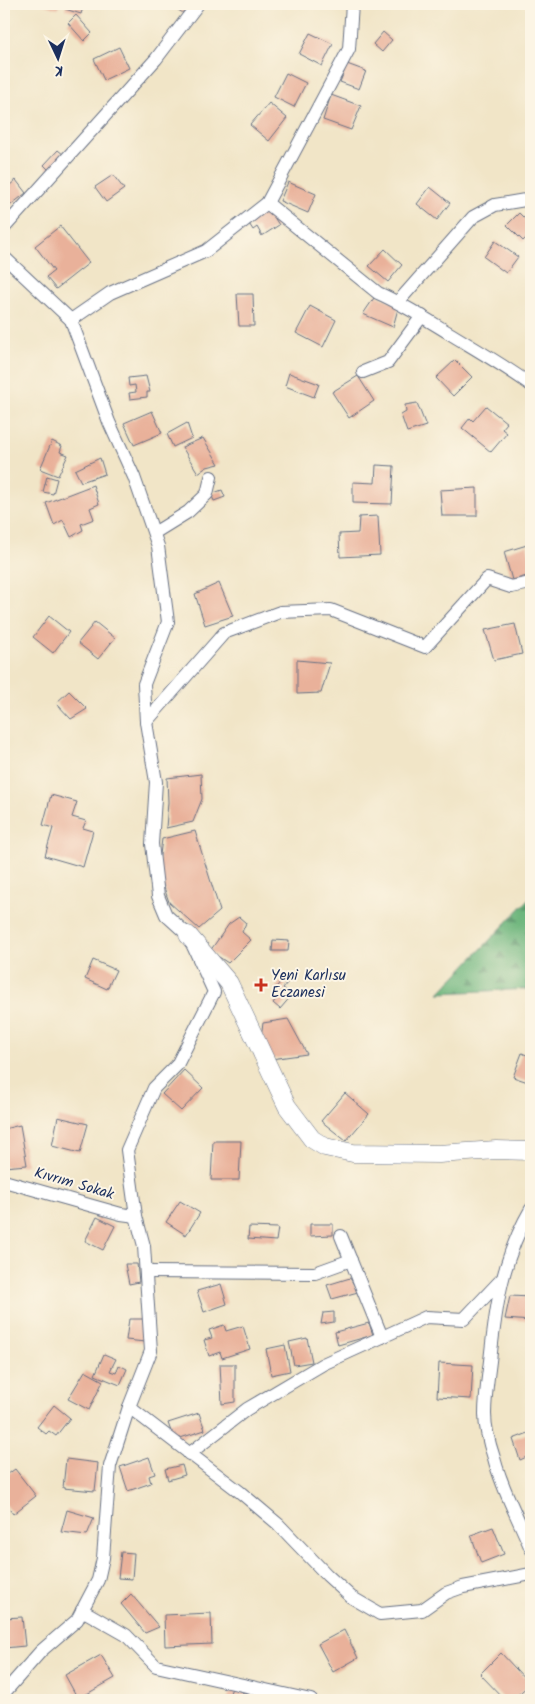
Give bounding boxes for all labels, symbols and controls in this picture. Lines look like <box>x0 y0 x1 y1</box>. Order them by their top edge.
north arrow <box>32 32 82 82</box>
text: K <box>53 59 64 81</box>
place label: Yeni Karlısu Eczanesi <box>271 964 346 1005</box>
marker: Yeni Karlısu Eczanesi <box>255 979 267 991</box>
street label: Kıvrım Sokak <box>31 1161 118 1207</box>

